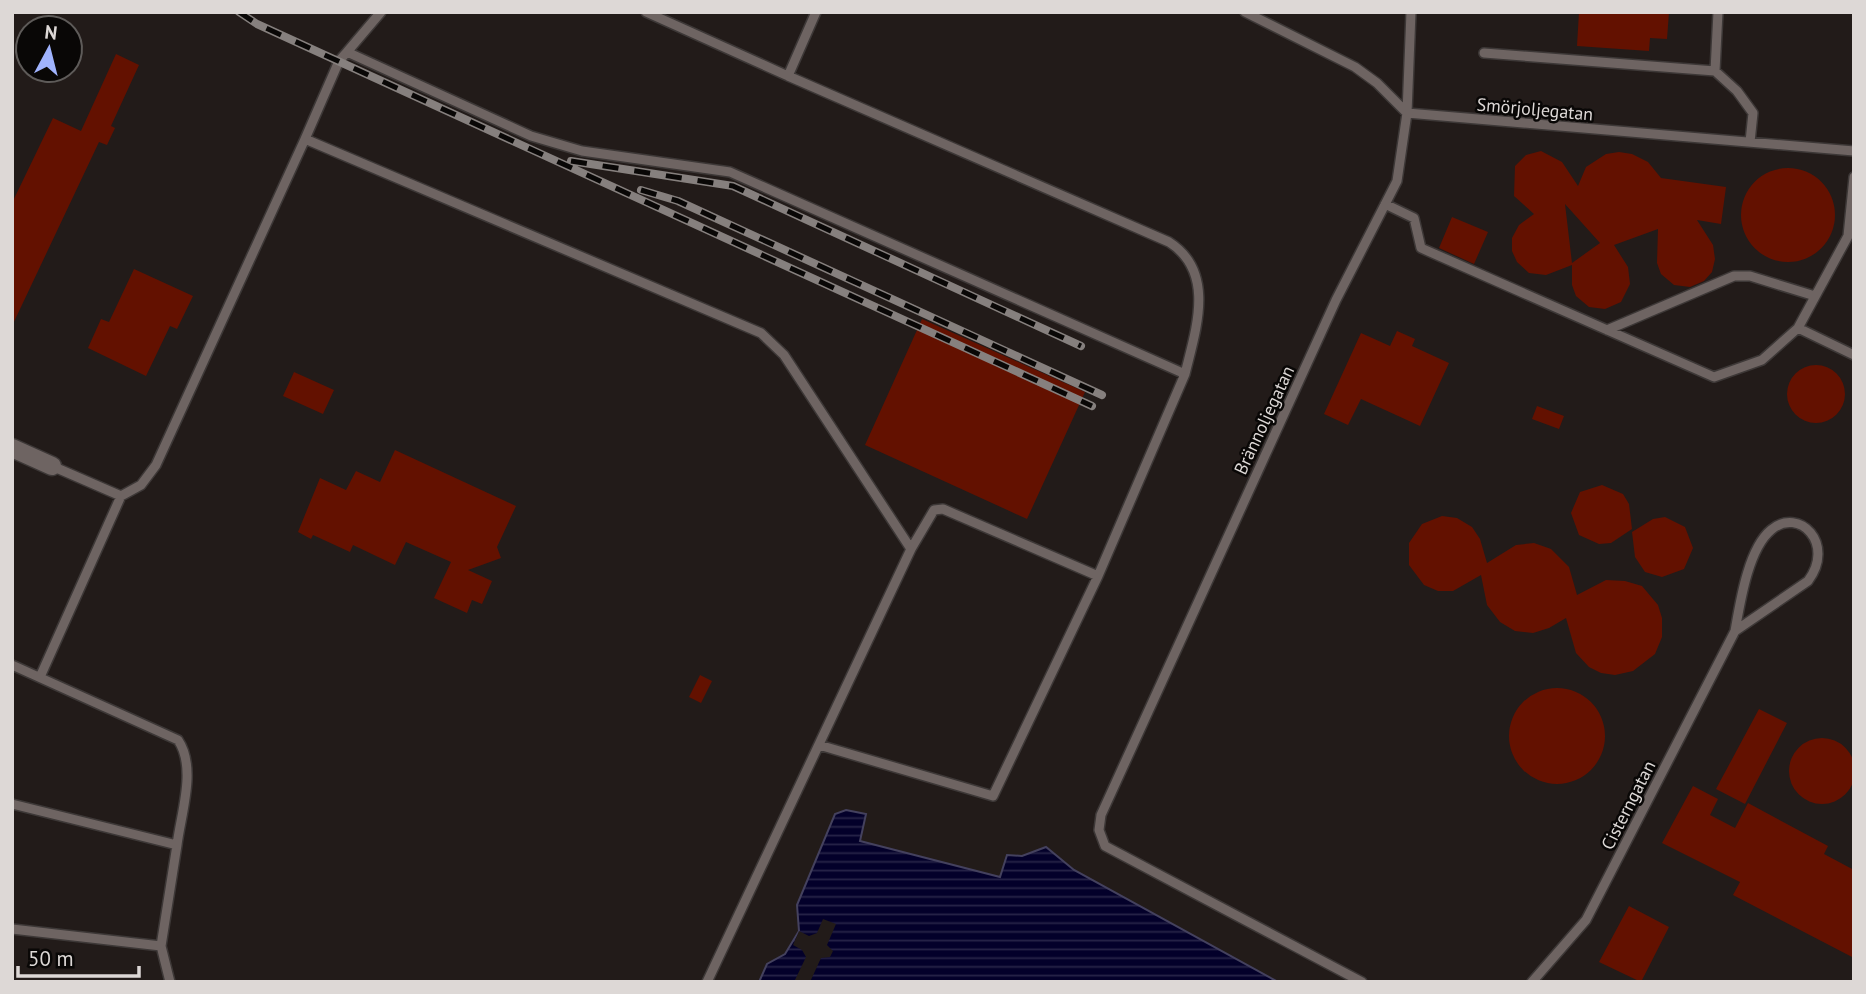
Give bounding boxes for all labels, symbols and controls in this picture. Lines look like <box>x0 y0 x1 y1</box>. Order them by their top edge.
north arrow <box>14 14 84 84</box>
text: N <box>43 19 59 45</box>
street label: Smörjoljegatan <box>1476 92 1594 126</box>
street label: Brännoljegatan <box>1229 362 1299 478</box>
street label: Cisterngatan <box>1596 756 1660 854</box>
scale bar <box>18 934 138 978</box>
text: 50 m <box>28 945 74 972</box>

